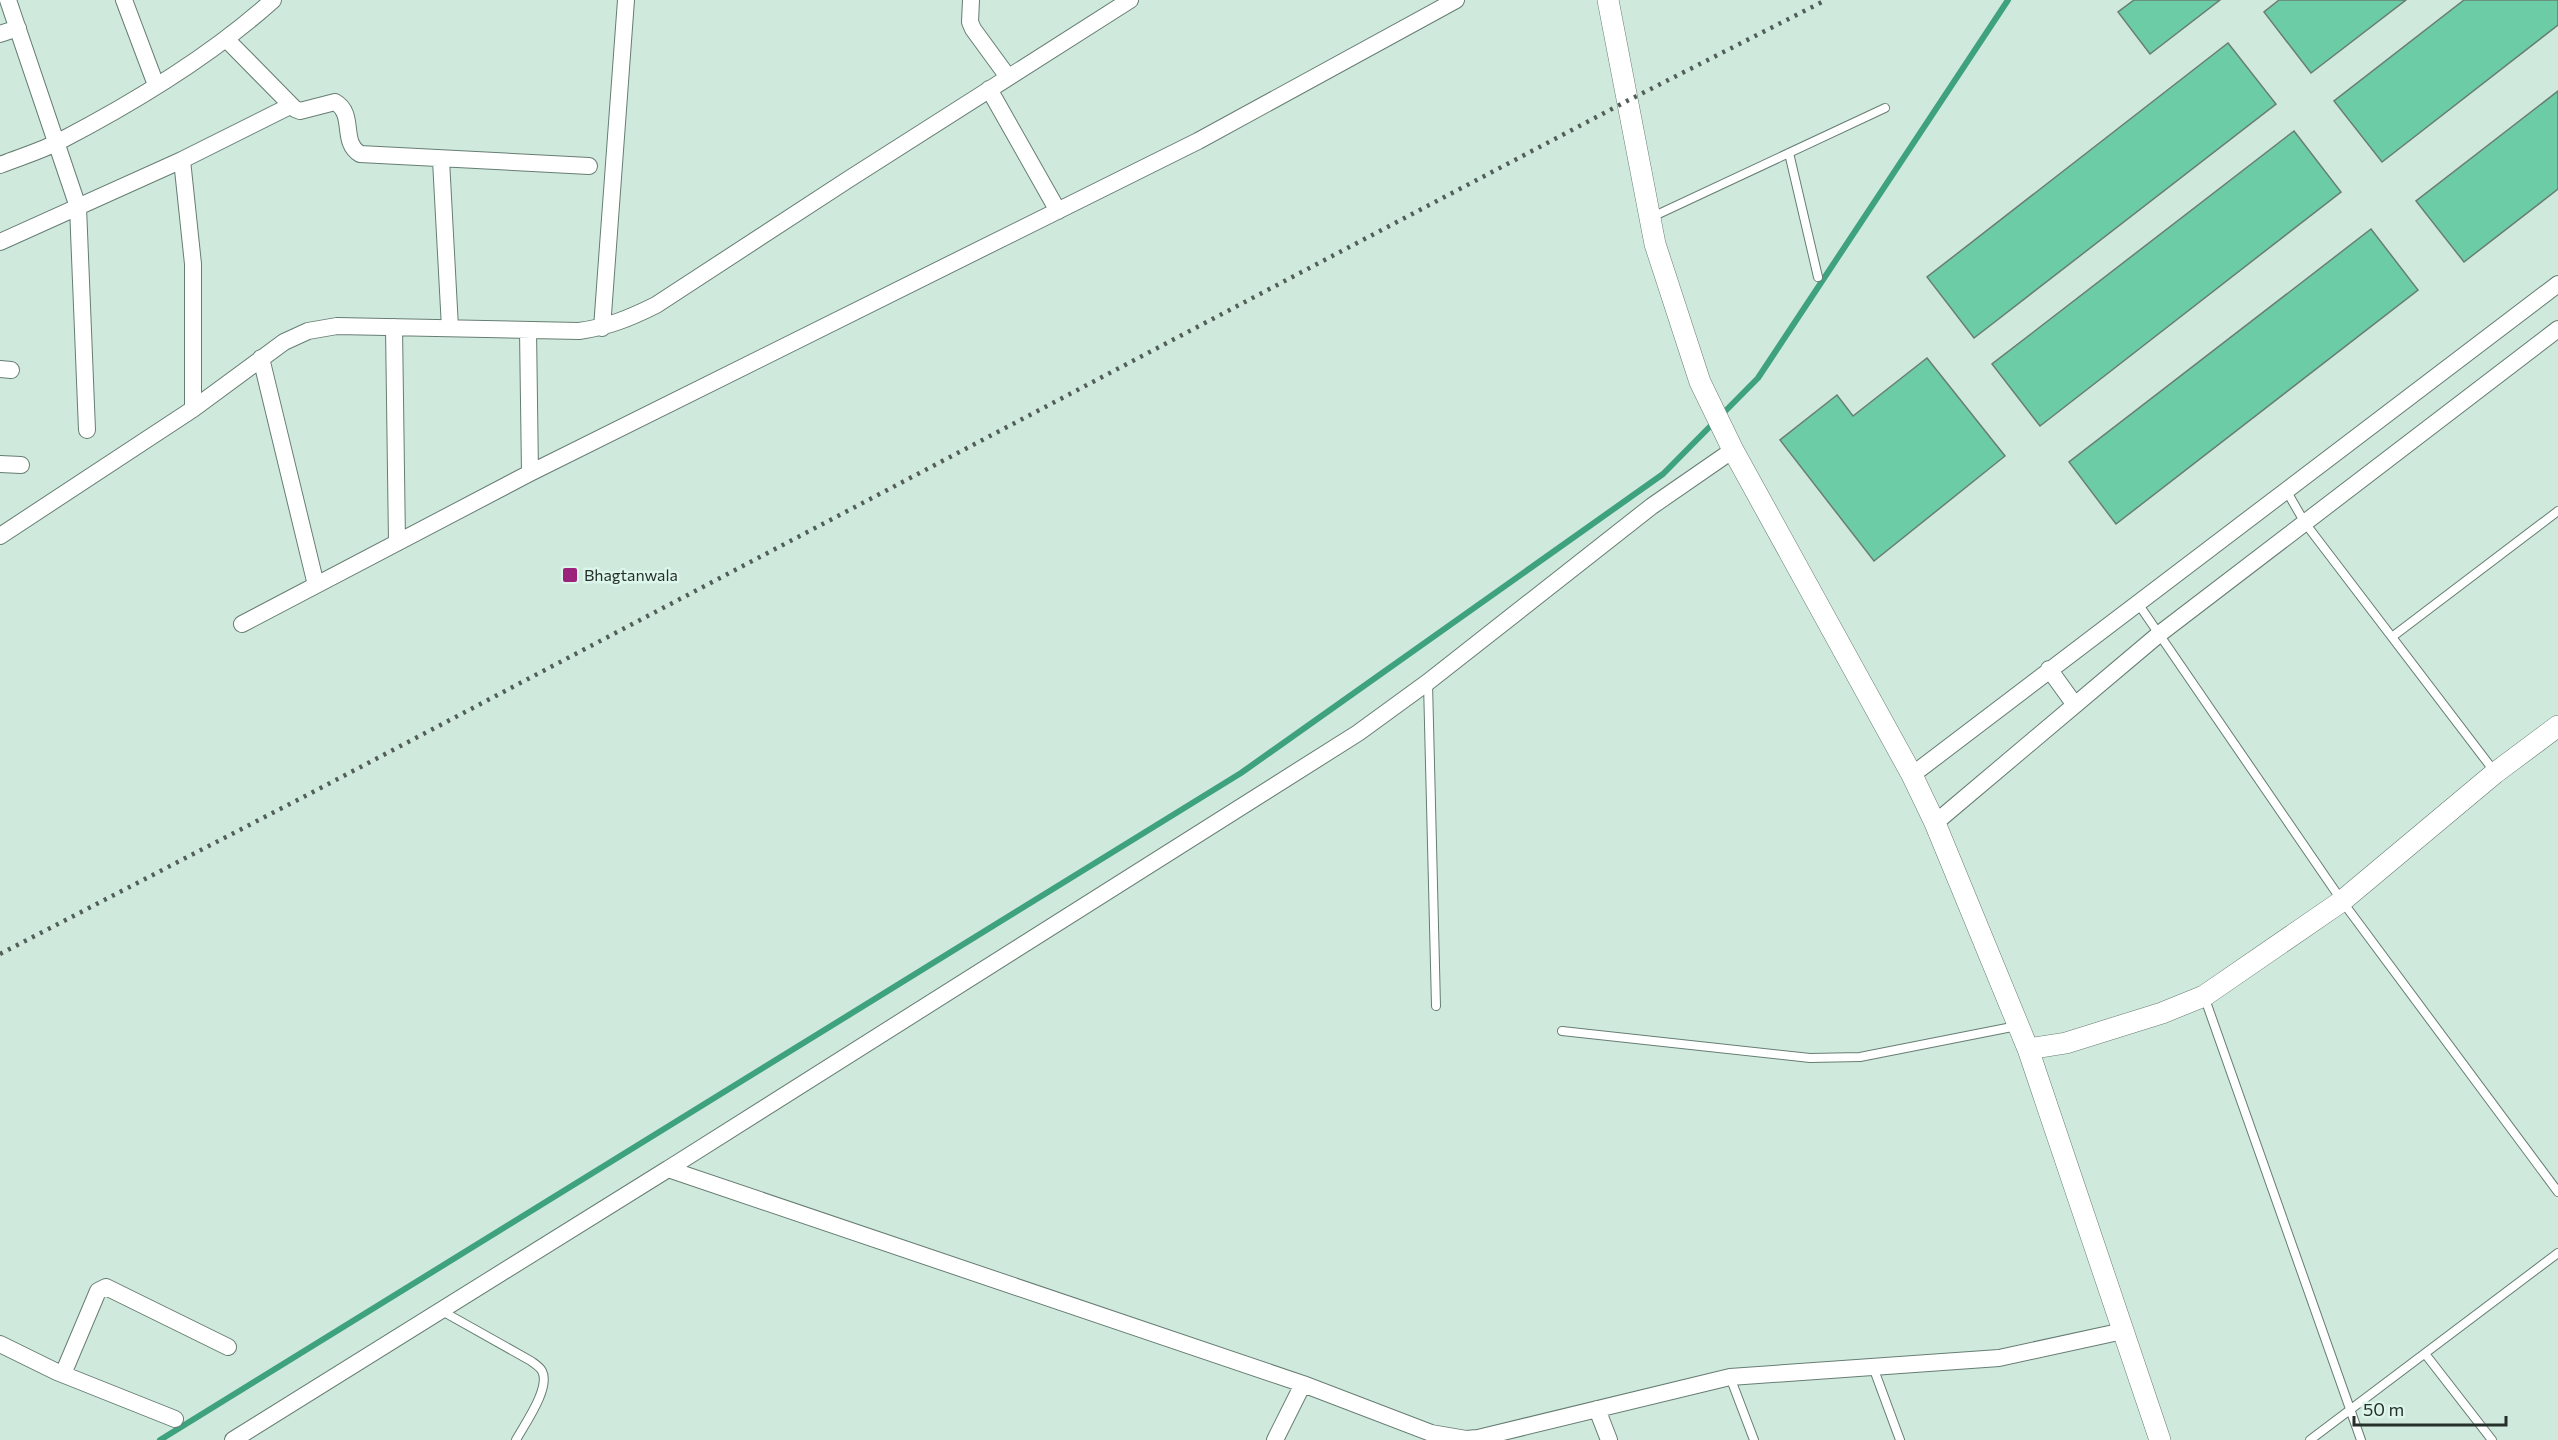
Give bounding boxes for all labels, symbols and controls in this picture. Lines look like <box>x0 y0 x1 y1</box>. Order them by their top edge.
place label: Bhagtanwala <box>584 565 678 584</box>
marker: Bhagtanwala <box>561 566 579 584</box>
scale bar <box>2354 1389 2506 1427</box>
text: 50 m <box>2363 1398 2404 1420</box>

